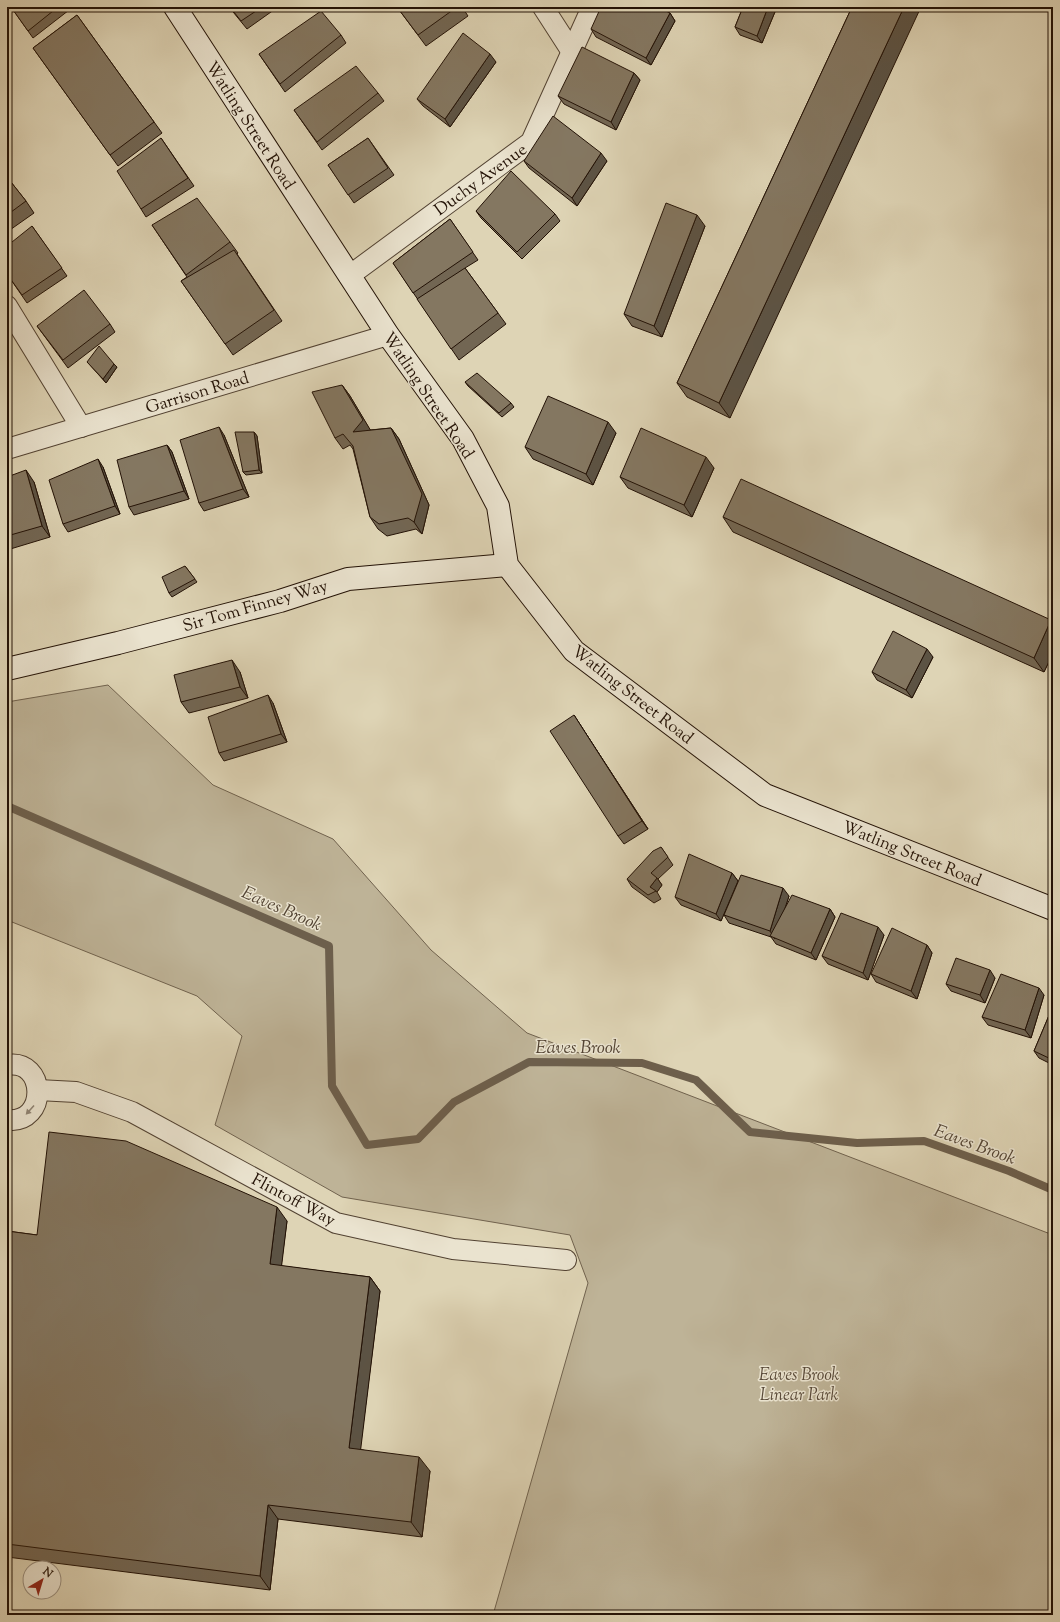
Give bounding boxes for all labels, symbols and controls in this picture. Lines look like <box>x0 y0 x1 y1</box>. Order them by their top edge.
street label: Watling Street Road <box>199 57 300 195</box>
street label: Duchy Avenue <box>430 139 533 223</box>
street label: Watling Street Road <box>376 328 479 465</box>
street label: Garrison Road <box>143 367 253 421</box>
street label: Sir Tom Finney Way <box>180 575 331 639</box>
street label: Watling Street Road <box>566 640 698 751</box>
street label: Watling Street Road <box>838 816 985 894</box>
water label: Eaves Brook <box>237 881 325 939</box>
water label: Eaves Brook <box>535 1036 621 1062</box>
one-way arrow <box>26 1105 35 1115</box>
water label: Eaves Brook <box>930 1119 1019 1173</box>
street label: Flintoff Way <box>247 1169 340 1233</box>
park label: Eaves Brook Linear Park <box>759 1364 840 1408</box>
north arrow <box>22 1560 62 1600</box>
text: N <box>38 1563 56 1582</box>

